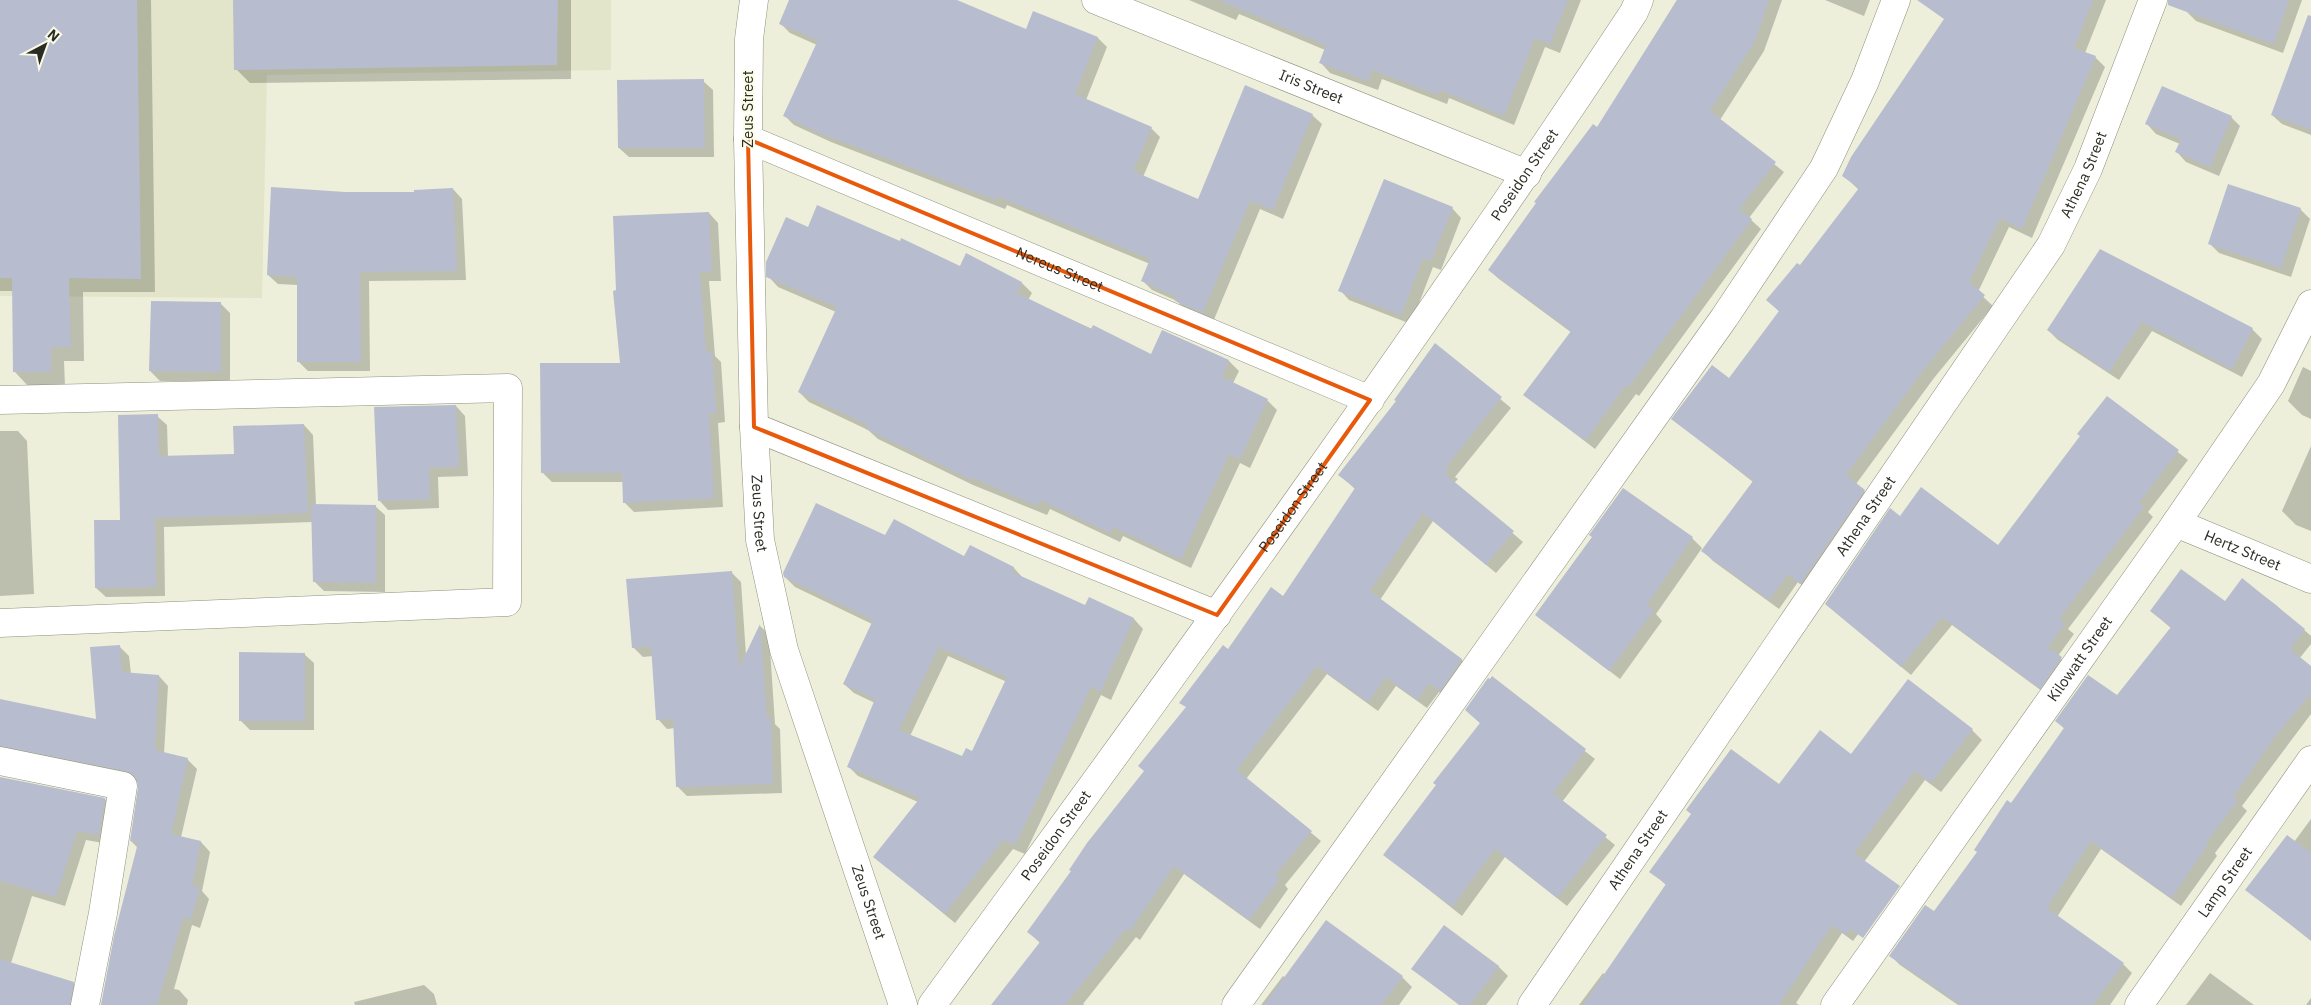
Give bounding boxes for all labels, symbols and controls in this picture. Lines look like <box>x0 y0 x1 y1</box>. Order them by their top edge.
north arrow <box>20 20 70 70</box>
text: N <box>44 25 63 45</box>
street label: Iris Street <box>1277 65 1346 108</box>
street label: Zeus Street <box>738 70 757 148</box>
street label: Poseidon Street <box>1486 125 1562 224</box>
street label: Athena Street <box>2056 128 2111 221</box>
street label: Nereus Street <box>1013 243 1106 296</box>
street label: Poseidon Street <box>1254 458 1331 556</box>
street label: Athena Street <box>1831 472 1899 560</box>
street label: Zeus Street <box>748 474 772 554</box>
street label: Hertz Street <box>2201 526 2284 574</box>
street label: Kilowatt Street <box>2043 612 2116 705</box>
street label: Poseidon Street <box>1016 786 1095 884</box>
street label: Athena Street <box>1604 806 1672 893</box>
street label: Lamp Street <box>2193 843 2256 921</box>
street label: Zeus Street <box>848 862 890 942</box>

